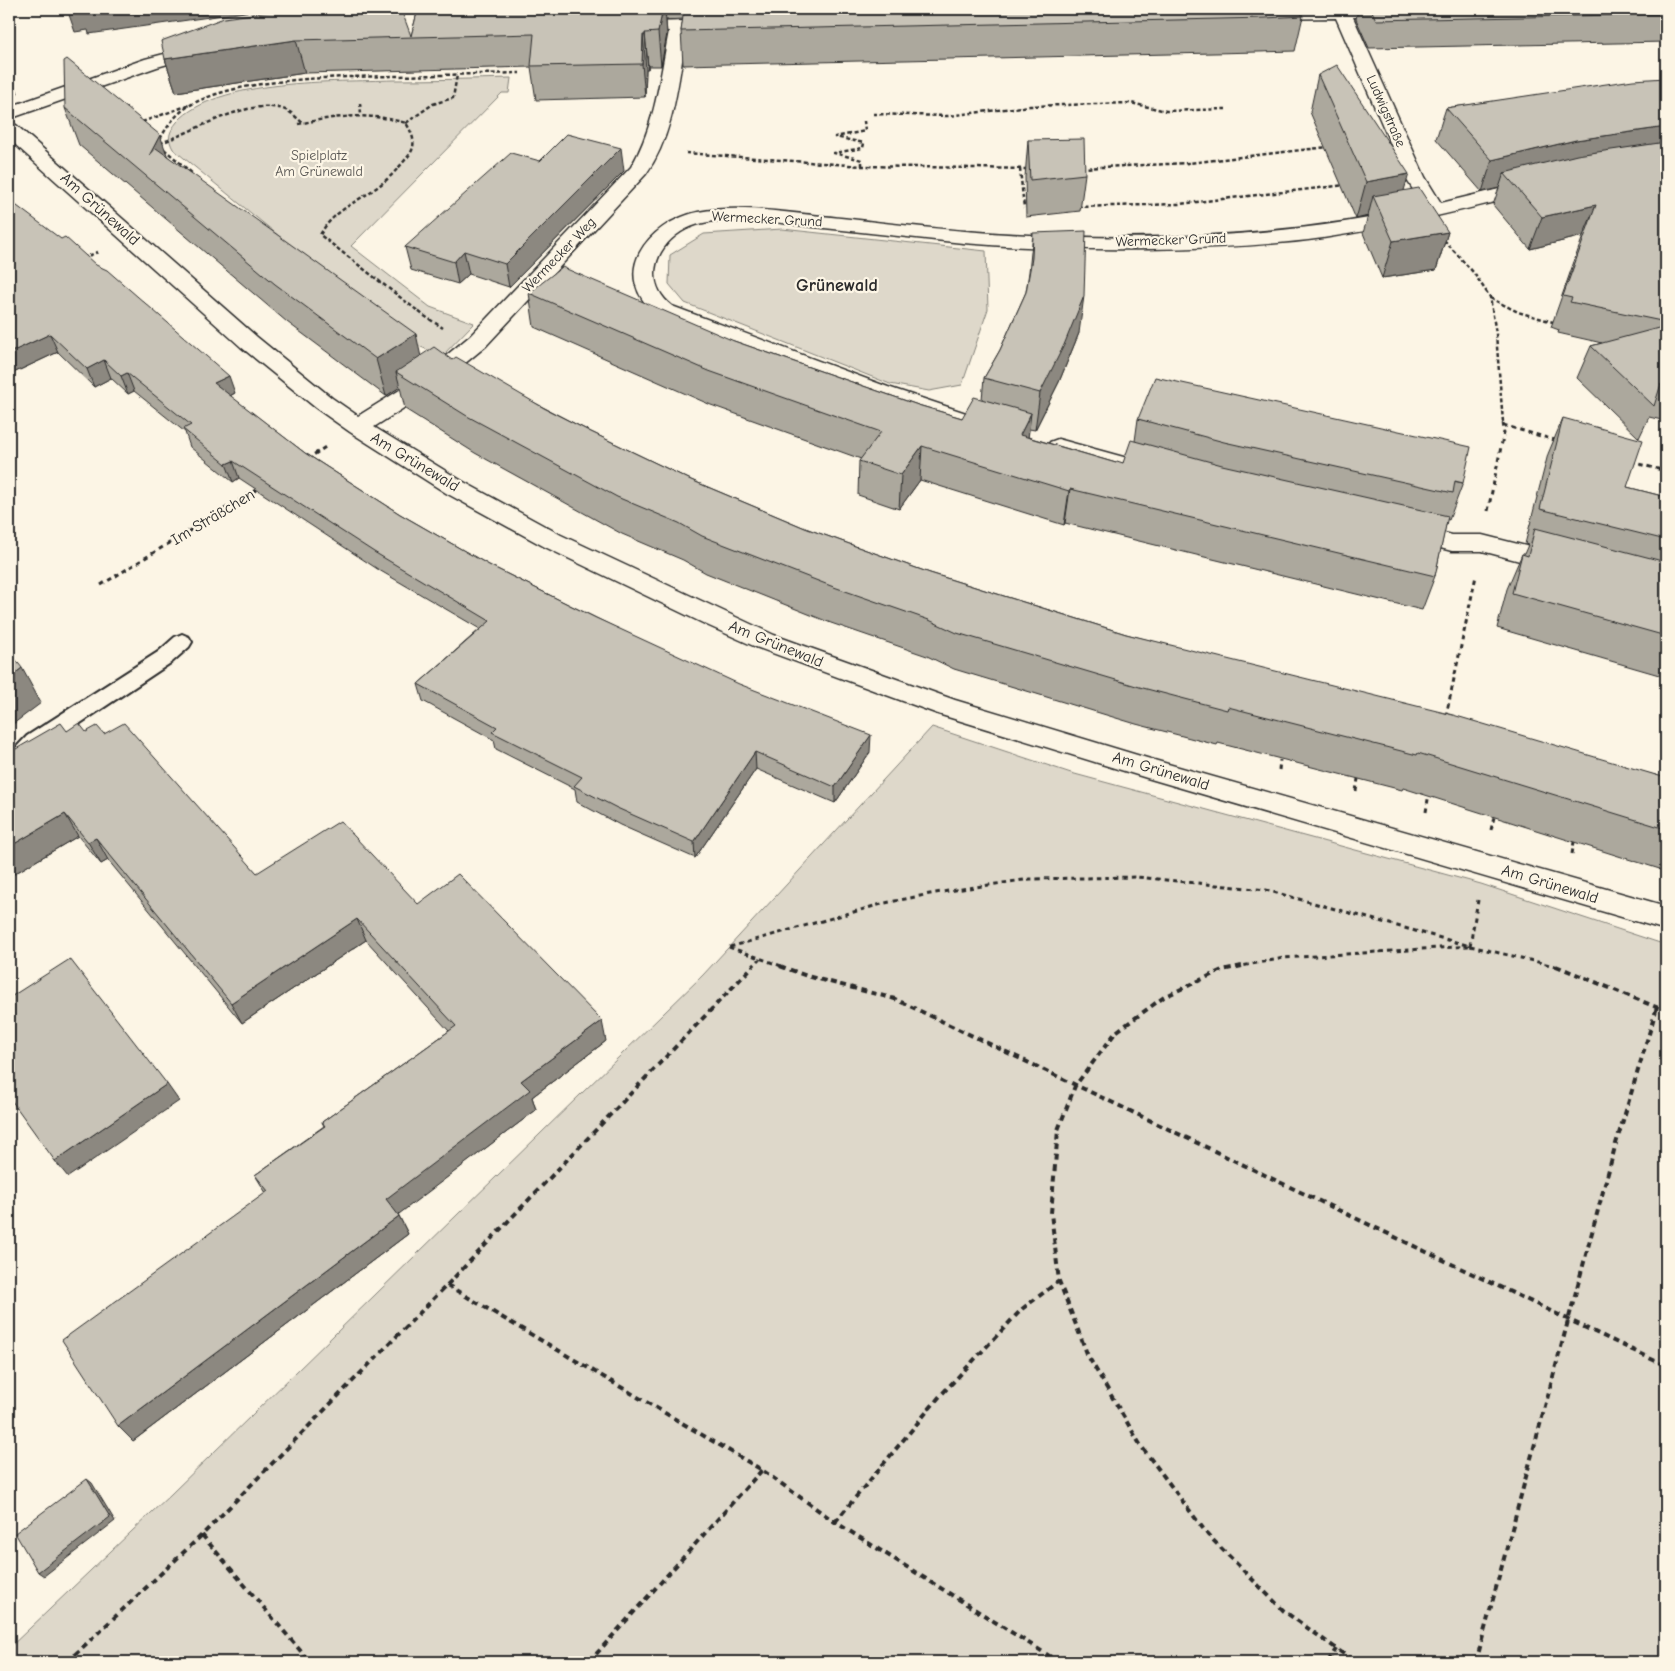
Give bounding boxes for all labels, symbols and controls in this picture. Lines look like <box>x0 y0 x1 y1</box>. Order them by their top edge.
street label: Ludwigstraße <box>1363 72 1409 150</box>
park label: Spielplatz Am Grünewald <box>275 147 363 180</box>
street label: Am Grünewald <box>57 169 143 249</box>
street label: Wermecker Grund <box>711 208 823 230</box>
street label: Wermecker Weg <box>519 214 599 296</box>
street label: Wermecker Grund <box>1115 230 1227 250</box>
district label: Grünewald <box>796 275 878 296</box>
street label: Am Grünewald <box>367 428 463 496</box>
street label: Im Sträßchen <box>168 485 258 549</box>
street label: Am Grünewald <box>726 617 826 671</box>
street label: Am Grünewald <box>1110 748 1212 794</box>
street label: Am Grünewald <box>1499 861 1601 907</box>

